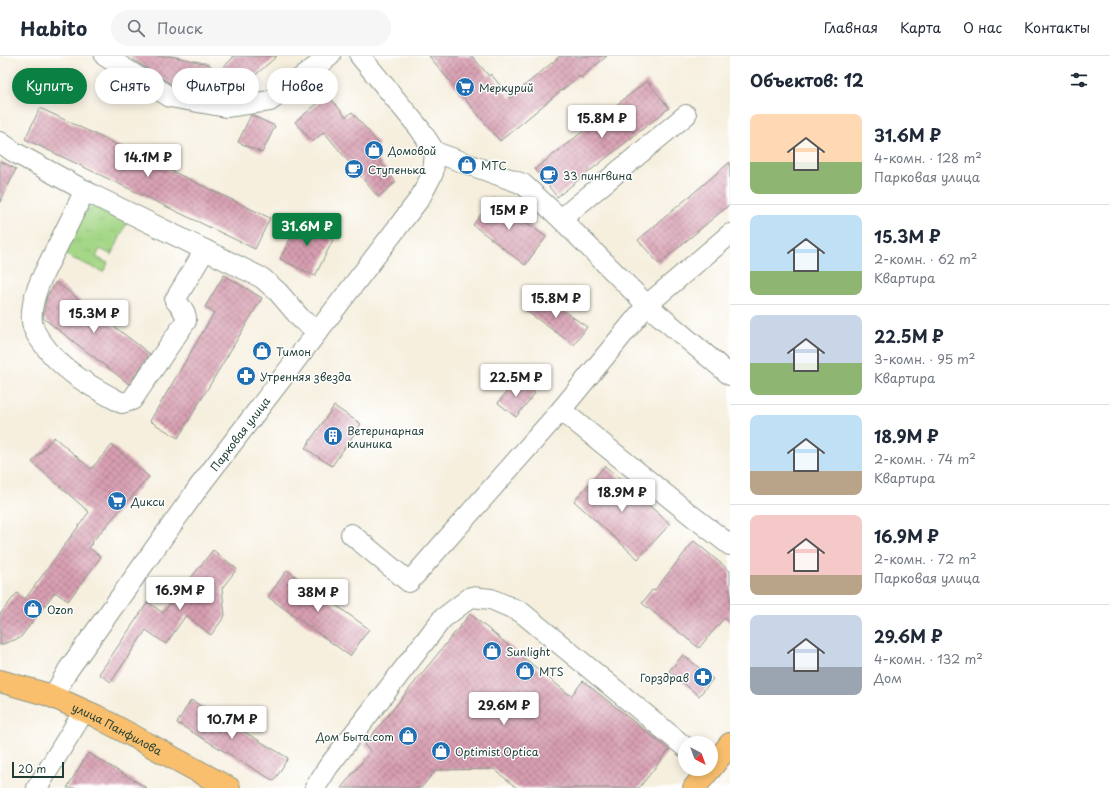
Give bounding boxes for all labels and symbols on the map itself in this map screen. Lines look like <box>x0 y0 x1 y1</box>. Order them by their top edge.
supermarket icon: Меркурий <box>454 76 476 98</box>
place label: Меркурий <box>479 79 533 96</box>
pin: 15.8M ₽ <box>565 105 639 139</box>
shop icon: Домовой <box>363 139 385 161</box>
place label: Домовой <box>387 142 436 159</box>
pin: 14.1M ₽ <box>111 144 185 178</box>
shop icon: МТС <box>456 154 478 176</box>
place label: МТС <box>481 157 507 174</box>
cafe icon: Ступенька <box>343 158 365 180</box>
place label: Ступенька <box>368 161 426 178</box>
cafe icon: 33 пингвина <box>538 164 560 186</box>
place label: 33 пингвина <box>563 167 632 184</box>
pin: 15M ₽ <box>481 197 537 231</box>
pin: 31.6M ₽ <box>270 213 344 247</box>
pin: 15.8M ₽ <box>519 285 593 319</box>
pin: 15.3M ₽ <box>57 300 131 334</box>
shop icon: Тимон <box>251 340 273 362</box>
place label: Тимон <box>276 343 311 360</box>
pin: 22.5M ₽ <box>479 364 553 398</box>
pharmacy icon: Утренняя звезда <box>235 365 257 387</box>
place label: Утренняя звезда <box>260 368 351 385</box>
street label: Парковая улица <box>206 393 274 474</box>
place label: Ветеринарная клиника <box>347 422 424 452</box>
building icon: Ветеринарная клиника <box>322 425 344 447</box>
pin: 18.9M ₽ <box>585 479 659 513</box>
supermarket icon: Дикси <box>106 490 128 512</box>
place label: Дикси <box>130 493 165 510</box>
pin: 16.9M ₽ <box>143 577 217 611</box>
pin: 38M ₽ <box>290 579 346 613</box>
shop icon: Ozon <box>22 598 44 620</box>
place label: Ozon <box>47 601 73 618</box>
shop icon: Sunlight <box>481 640 503 662</box>
place label: Sunlight <box>506 643 551 660</box>
shop icon: MTS <box>514 660 536 682</box>
place label: MTS <box>539 663 564 680</box>
pharmacy icon: Горздрав <box>692 666 714 688</box>
place label: Горздрав <box>640 669 689 686</box>
pin: 29.6M ₽ <box>467 692 541 726</box>
street label: улица Панфилова <box>70 698 165 759</box>
pin: 10.7M ₽ <box>195 706 269 740</box>
shop icon: Дом Быта.com <box>397 725 419 747</box>
place label: Дом Быта.com <box>315 728 394 745</box>
north arrow <box>678 736 718 776</box>
shop icon: Optimist Optica <box>430 740 452 762</box>
place label: Optimist Optica <box>455 743 539 760</box>
scale bar <box>12 760 64 779</box>

